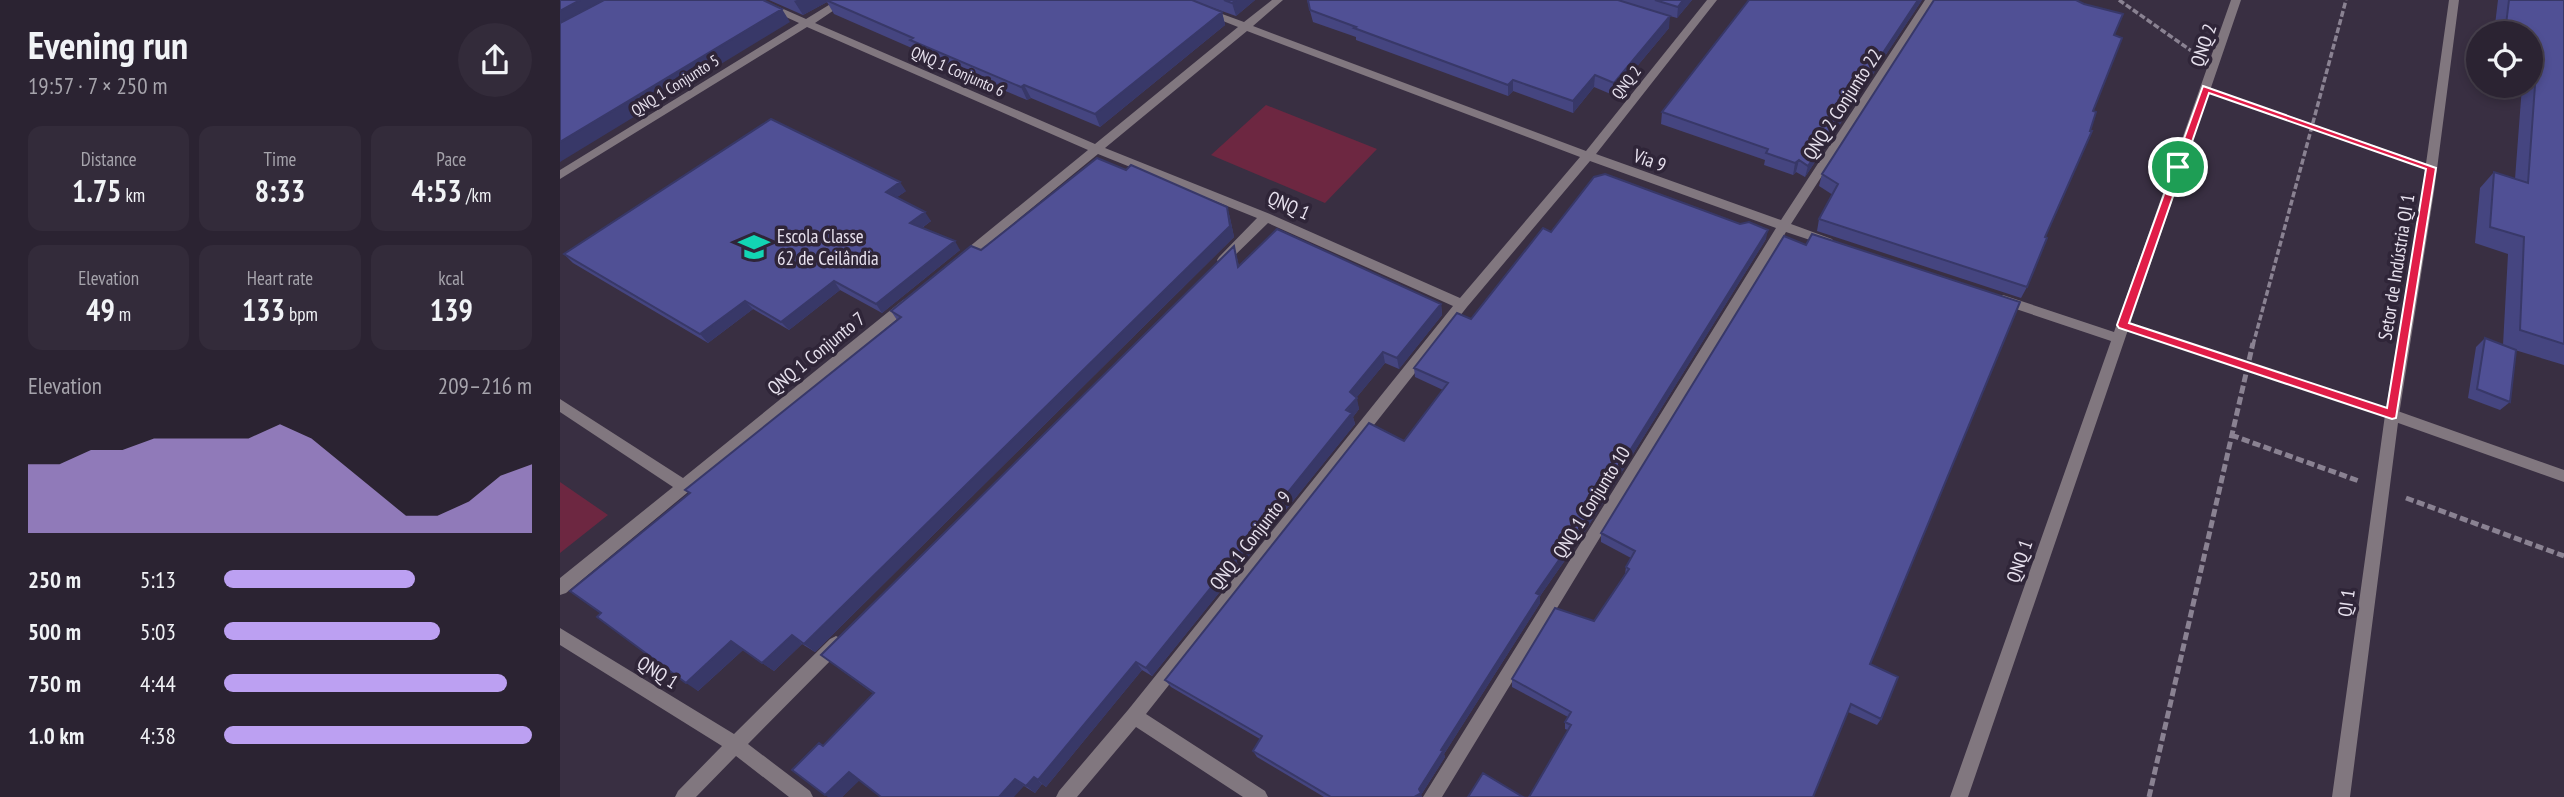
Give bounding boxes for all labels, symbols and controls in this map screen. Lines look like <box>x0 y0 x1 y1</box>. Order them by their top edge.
text: Evening run <box>28 20 188 69</box>
street label: QNQ 2 <box>2185 20 2221 70</box>
map controls <box>2466 21 2543 98</box>
button: locate <box>2466 21 2543 98</box>
button: share <box>458 23 532 97</box>
street label: QNQ 1 Conjunto 6 <box>908 41 1008 101</box>
street label: QNQ 2 Conjunto 22 <box>1797 44 1887 164</box>
street label: QNQ 1 Conjunto 5 <box>627 50 723 120</box>
street label: QNQ 2 <box>1607 61 1645 103</box>
text: 19:57 · 7 × 250 m <box>28 71 167 100</box>
pin <box>2148 137 2208 197</box>
street label: Via 9 <box>1629 143 1670 177</box>
text: Distance <box>81 147 137 171</box>
text: Time <box>264 147 296 171</box>
text: Pace <box>436 147 466 171</box>
icon: arrive <box>2159 148 2197 186</box>
text: 1.75 <box>72 171 121 210</box>
text: 8:33 <box>255 171 305 210</box>
text: 4:53 <box>411 171 462 210</box>
text: km <box>121 183 145 207</box>
text: /km <box>462 183 491 207</box>
street label: QNQ 1 <box>1264 185 1314 225</box>
street label: Setor de Indústria QI 1 <box>2373 192 2419 342</box>
place label: Escola Classe 62 de Ceilândia <box>777 224 879 270</box>
school or university icon: Escola Classe 62 de Ceilândia <box>737 230 771 264</box>
text: Elevation <box>78 266 139 290</box>
text: Heart rate <box>247 266 313 290</box>
text: kcal <box>438 266 464 290</box>
text: 49 <box>86 290 115 329</box>
text: 133 <box>242 290 285 329</box>
text: 139 <box>430 290 473 329</box>
text: m <box>115 302 131 326</box>
text: bpm <box>285 302 318 326</box>
street label: QNQ 1 Conjunto 7 <box>762 306 870 400</box>
text: Elevation <box>28 371 102 400</box>
text: 209–216 m <box>438 371 532 400</box>
street label: QNQ 1 Conjunto 10 <box>1547 442 1635 562</box>
street label: QNQ 1 Conjunto 9 <box>1204 486 1296 594</box>
street label: QNQ 1 <box>2001 536 2037 586</box>
text: 250 m <box>28 565 81 594</box>
text: 5:13 <box>140 565 176 594</box>
street label: QI 1 <box>2332 588 2360 618</box>
text: 500 m <box>28 617 81 646</box>
text: 5:03 <box>140 617 176 646</box>
street label: QNQ 1 <box>633 650 683 694</box>
text: 750 m <box>28 669 81 698</box>
text: 4:44 <box>140 669 176 698</box>
text: 1.0 km <box>28 721 84 750</box>
text: 4:38 <box>140 721 176 750</box>

